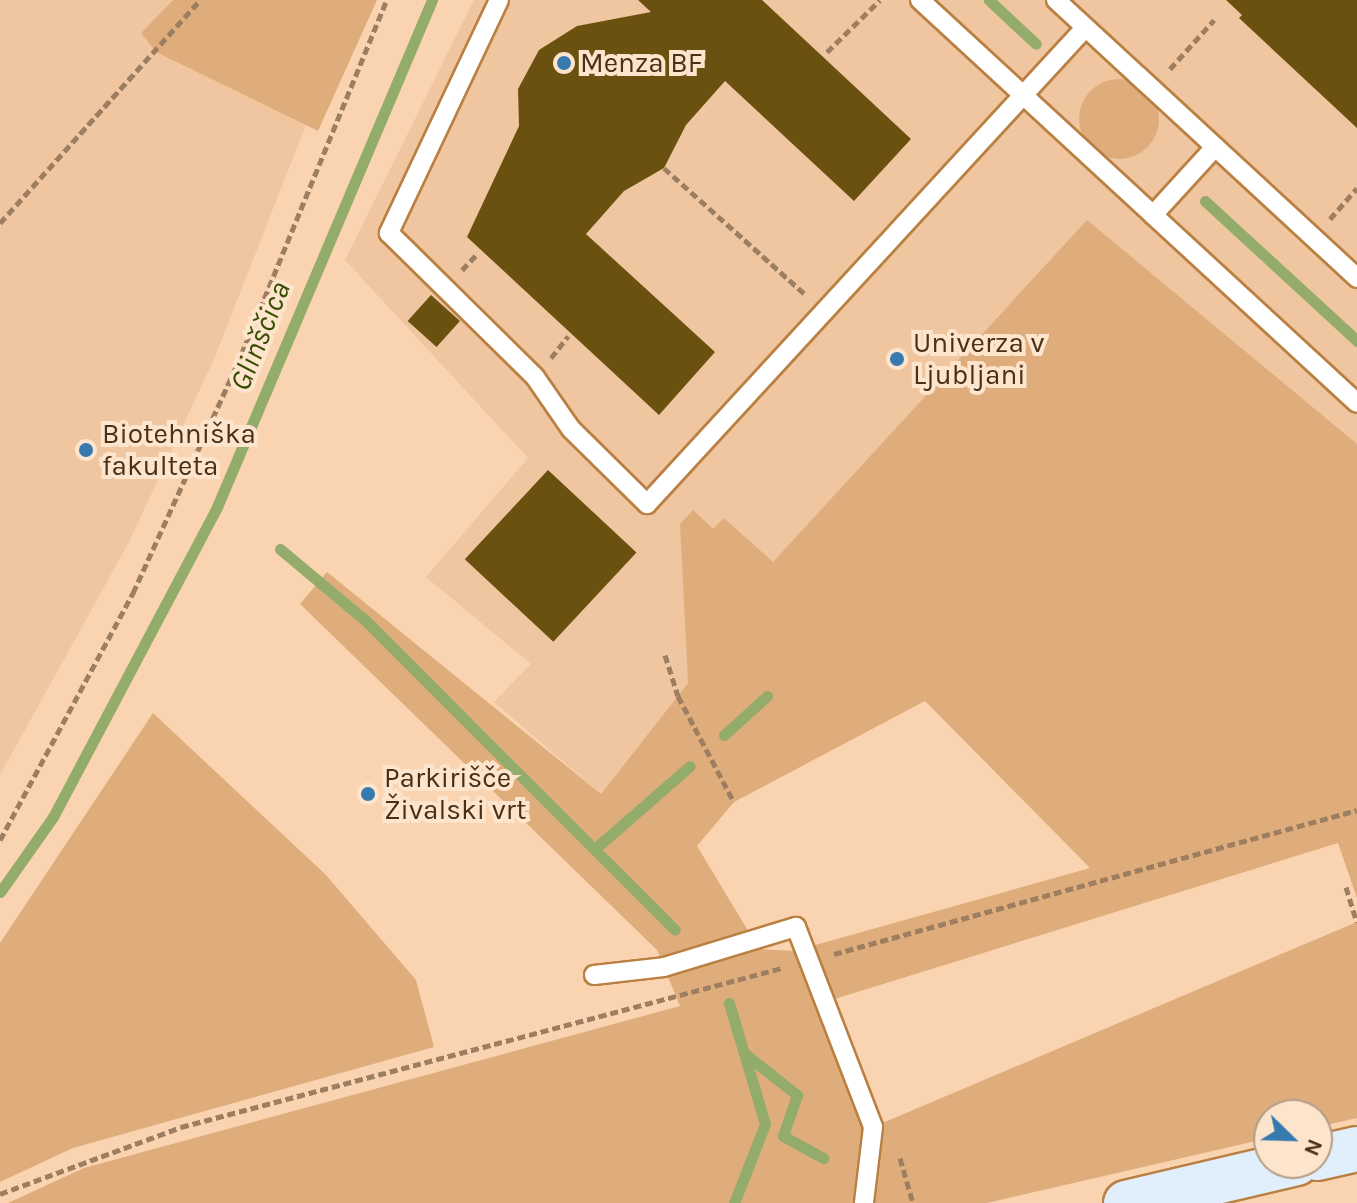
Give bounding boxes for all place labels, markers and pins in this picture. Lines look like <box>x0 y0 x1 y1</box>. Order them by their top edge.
place label: Menza BF <box>580 46 702 80</box>
marker: Menza BF <box>555 54 573 72</box>
place label: Univerza v Ljubljani <box>913 326 1045 392</box>
marker: Univerza v Ljubljani <box>888 350 906 368</box>
place label: Biotehniška fakulteta <box>102 417 256 483</box>
marker: Biotehniška fakulteta <box>77 441 95 459</box>
place label: Parkirišče Živalski vrt <box>384 761 526 827</box>
marker: Parkirišče Živalski vrt <box>359 785 377 803</box>

